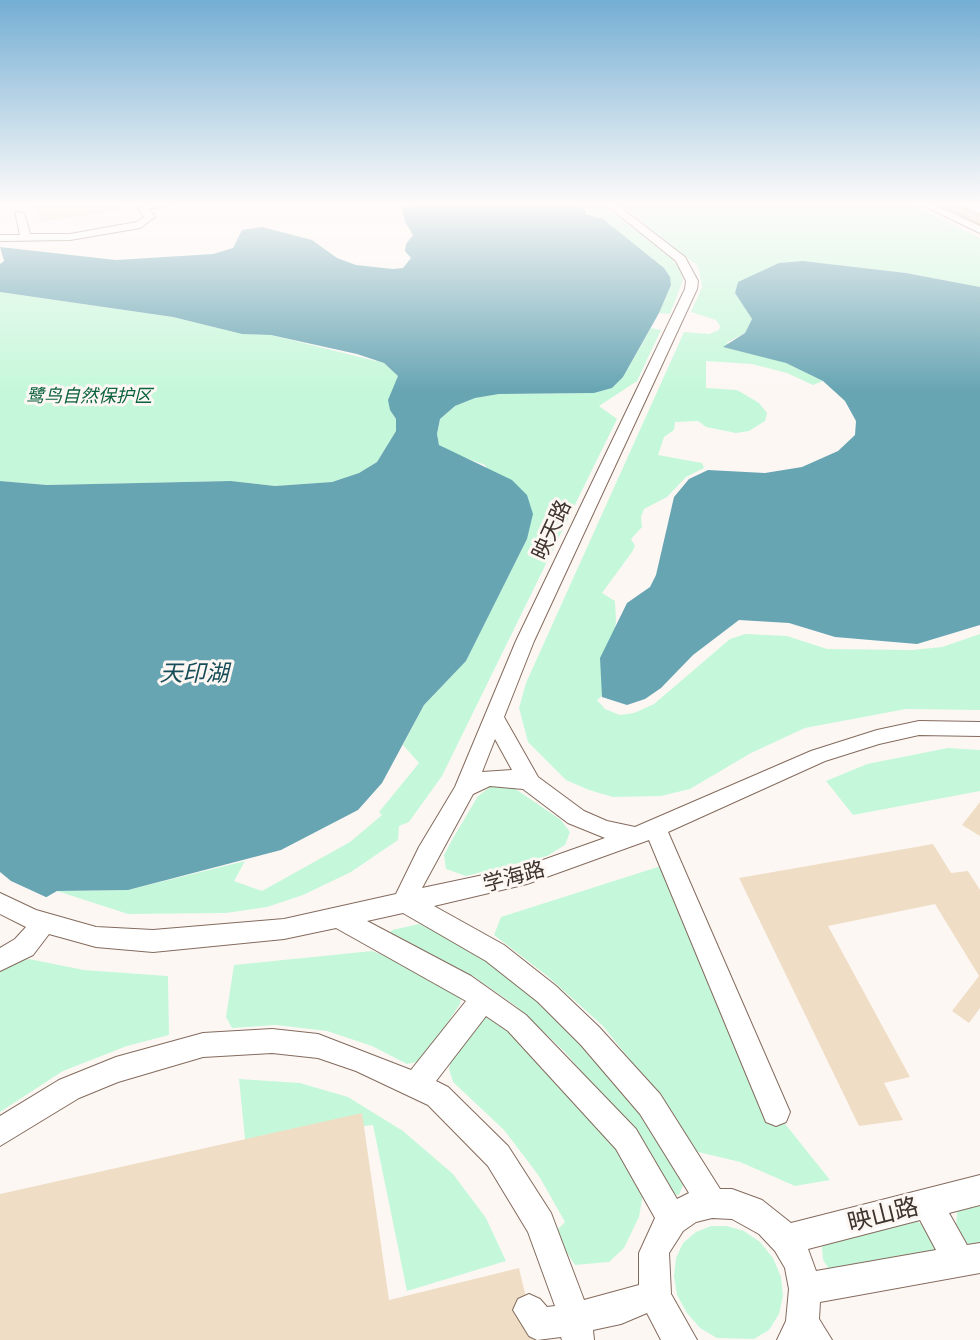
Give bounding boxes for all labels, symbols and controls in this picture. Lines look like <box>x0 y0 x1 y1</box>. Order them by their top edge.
park label: 鹭鸟自然保护区 <box>26 385 152 407</box>
street label: 映天路 <box>527 496 577 564</box>
water label: 天印湖 <box>160 660 228 688</box>
street label: 学海路 <box>480 857 548 897</box>
street label: 映山路 <box>845 1192 921 1238</box>

